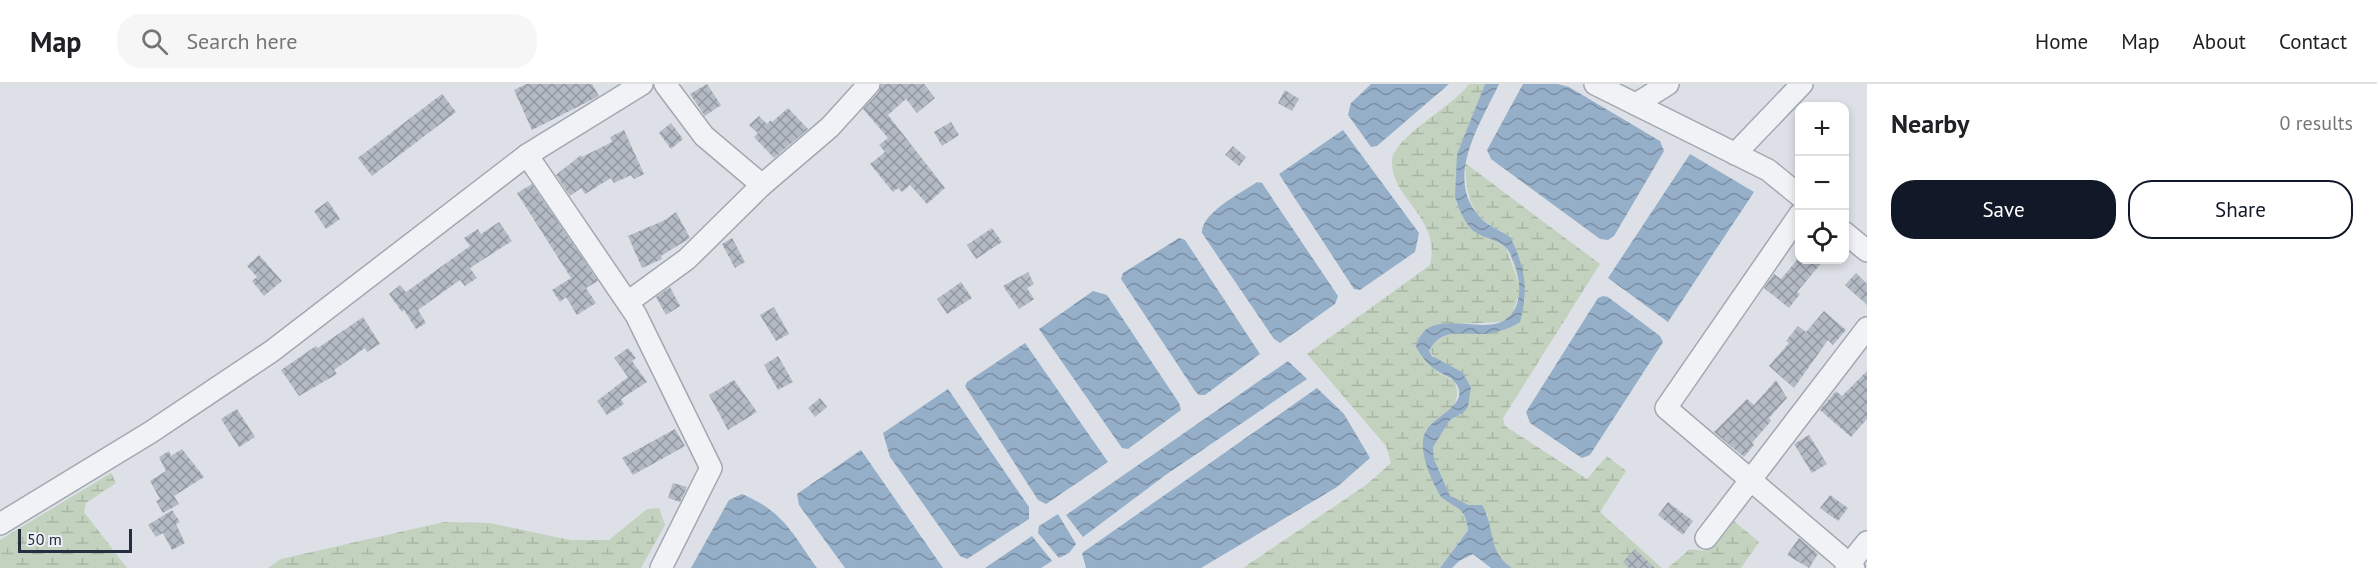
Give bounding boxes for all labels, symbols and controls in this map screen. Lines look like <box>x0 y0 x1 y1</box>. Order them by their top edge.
search box <box>117 14 537 68</box>
text: Map <box>30 23 81 60</box>
icon: search <box>138 25 171 58</box>
text: Search here <box>186 27 297 55</box>
text: Home <box>2035 28 2088 55</box>
text: Map <box>2121 28 2160 55</box>
text: About <box>2193 28 2246 55</box>
text: Contact <box>2279 28 2347 55</box>
map controls <box>1795 102 1849 264</box>
button: + <box>1795 102 1849 156</box>
text: Nearby <box>1891 107 1969 140</box>
text: 0 results <box>2280 110 2353 136</box>
button: − <box>1795 156 1849 210</box>
button: Save <box>1891 180 2116 239</box>
button: Share <box>2128 180 2353 239</box>
button: locate <box>1795 210 1849 264</box>
scale bar <box>18 526 132 554</box>
text: 50 m <box>27 529 62 549</box>

